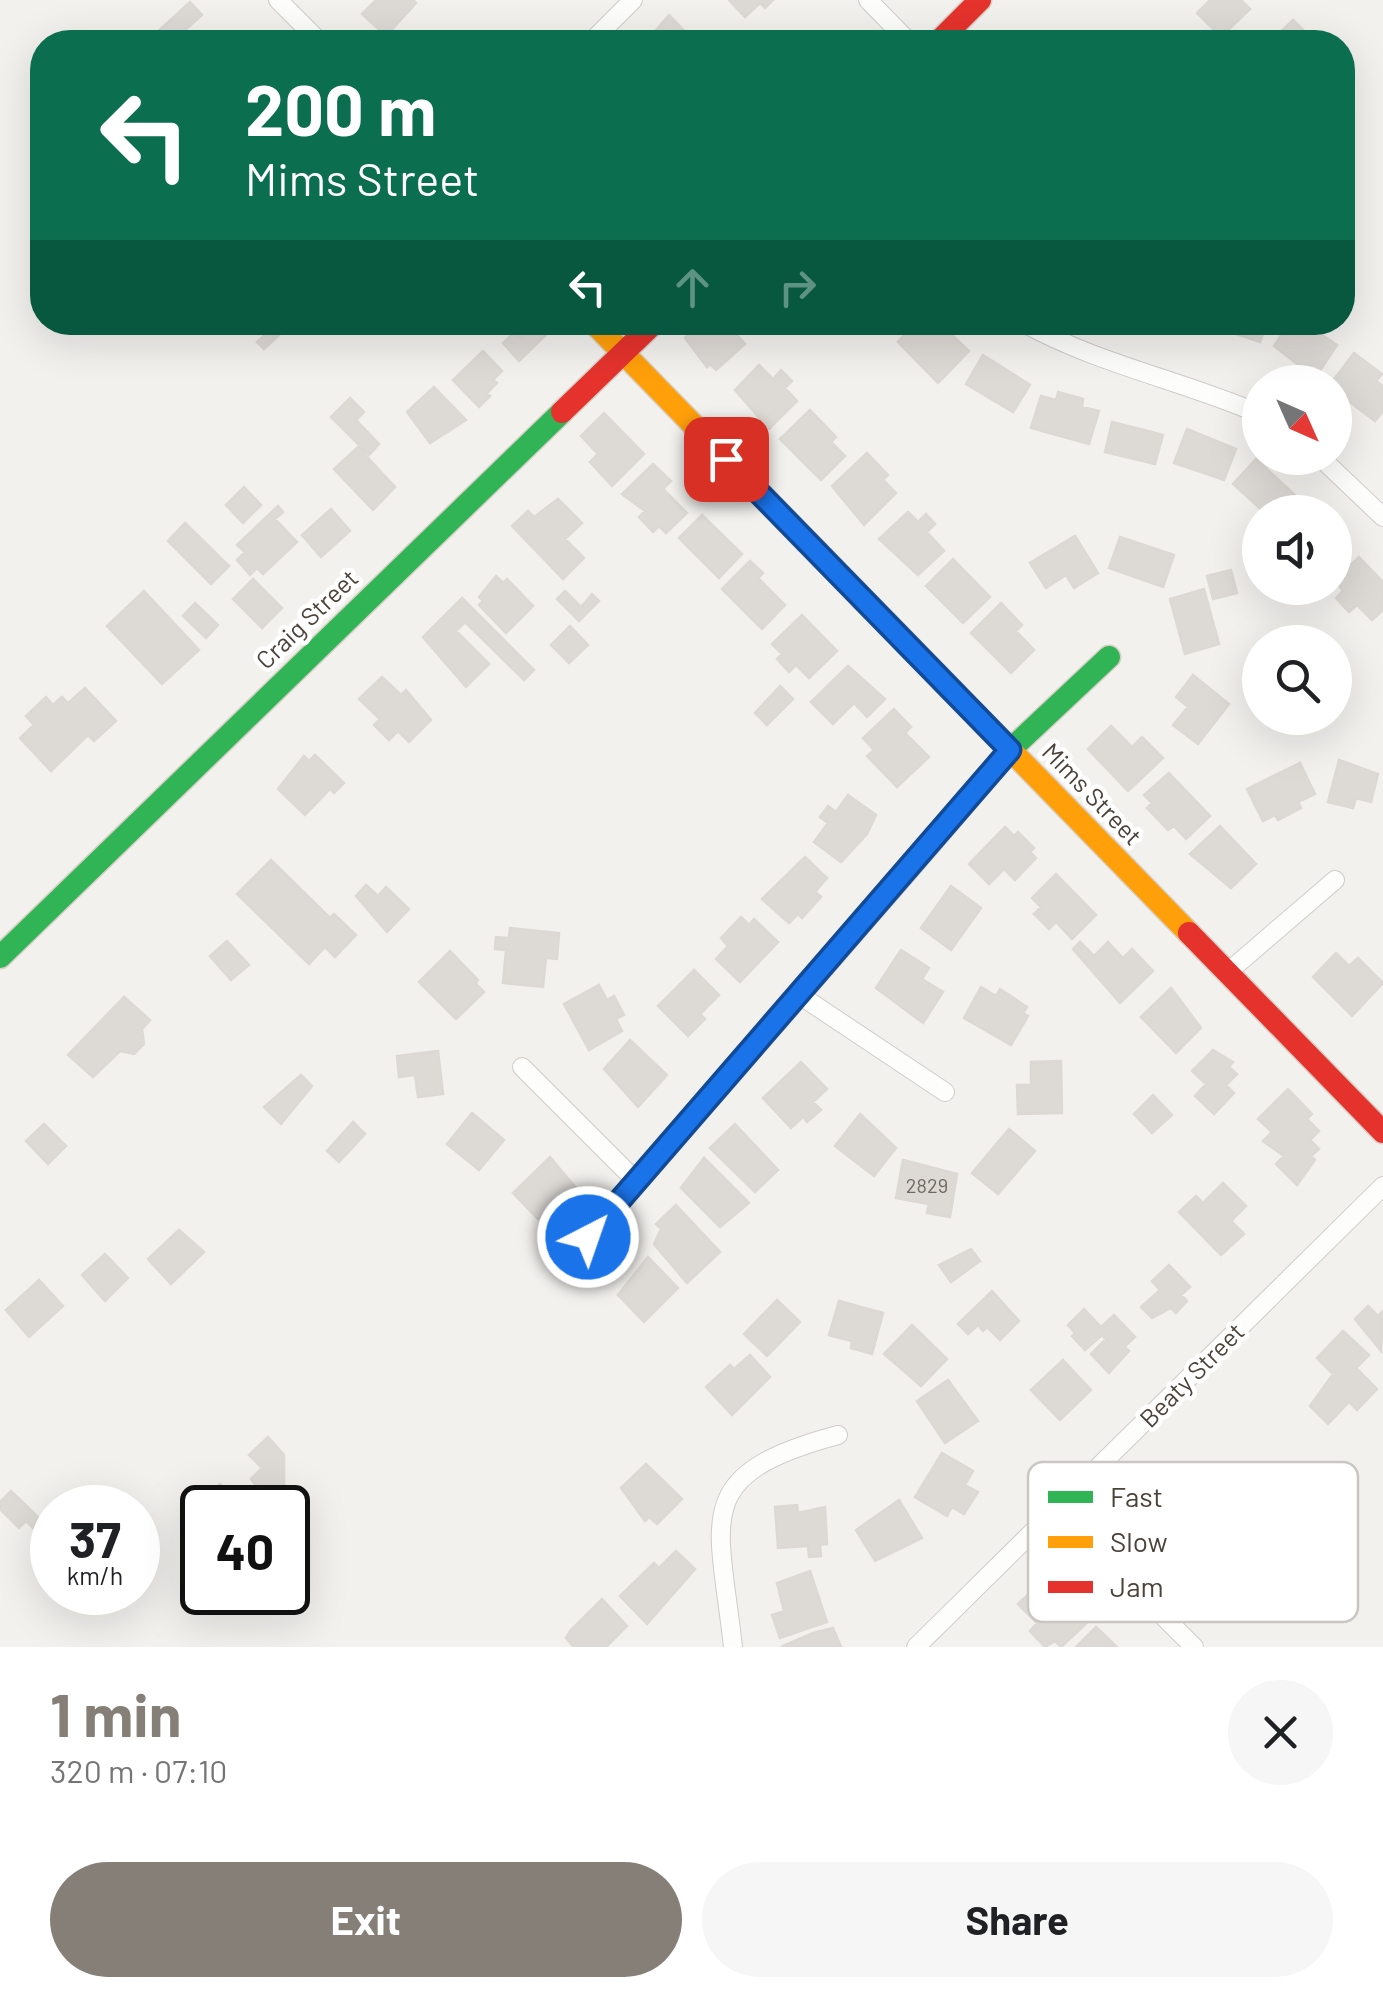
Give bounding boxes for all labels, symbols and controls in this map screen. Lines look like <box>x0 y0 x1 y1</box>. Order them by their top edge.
text: 200 m <box>245 66 436 150</box>
icon: left <box>80 70 210 200</box>
text: Mims Street <box>245 151 479 205</box>
icon: left <box>560 260 615 315</box>
icon: ahead <box>665 260 720 315</box>
icon: right <box>770 260 825 315</box>
north arrow <box>1242 365 1352 475</box>
map controls <box>1242 365 1352 735</box>
pin <box>684 417 769 502</box>
icon: arrive <box>699 432 754 487</box>
button: sound <box>1242 495 1352 605</box>
street label: Craig Street <box>249 562 363 674</box>
button: search <box>1242 625 1352 735</box>
street label: Mims Street <box>1037 736 1149 851</box>
house number: 2829 <box>906 1173 948 1197</box>
position arrow <box>536 1185 640 1289</box>
street label: Beaty Street <box>1133 1316 1250 1433</box>
legend <box>1028 1462 1358 1622</box>
text: Fast <box>1110 1479 1163 1513</box>
speed limit sign: 40 <box>180 1485 310 1615</box>
text: 37 <box>69 1508 121 1568</box>
text: Slow <box>1110 1524 1168 1558</box>
text: km/h <box>67 1560 123 1590</box>
text: Jam <box>1110 1569 1164 1603</box>
text: 1 min <box>50 1677 181 1749</box>
button: close <box>1228 1680 1333 1785</box>
text: 320 m · 07:10 <box>50 1751 227 1789</box>
button: Exit <box>50 1862 682 1977</box>
button: Share <box>702 1862 1333 1977</box>

